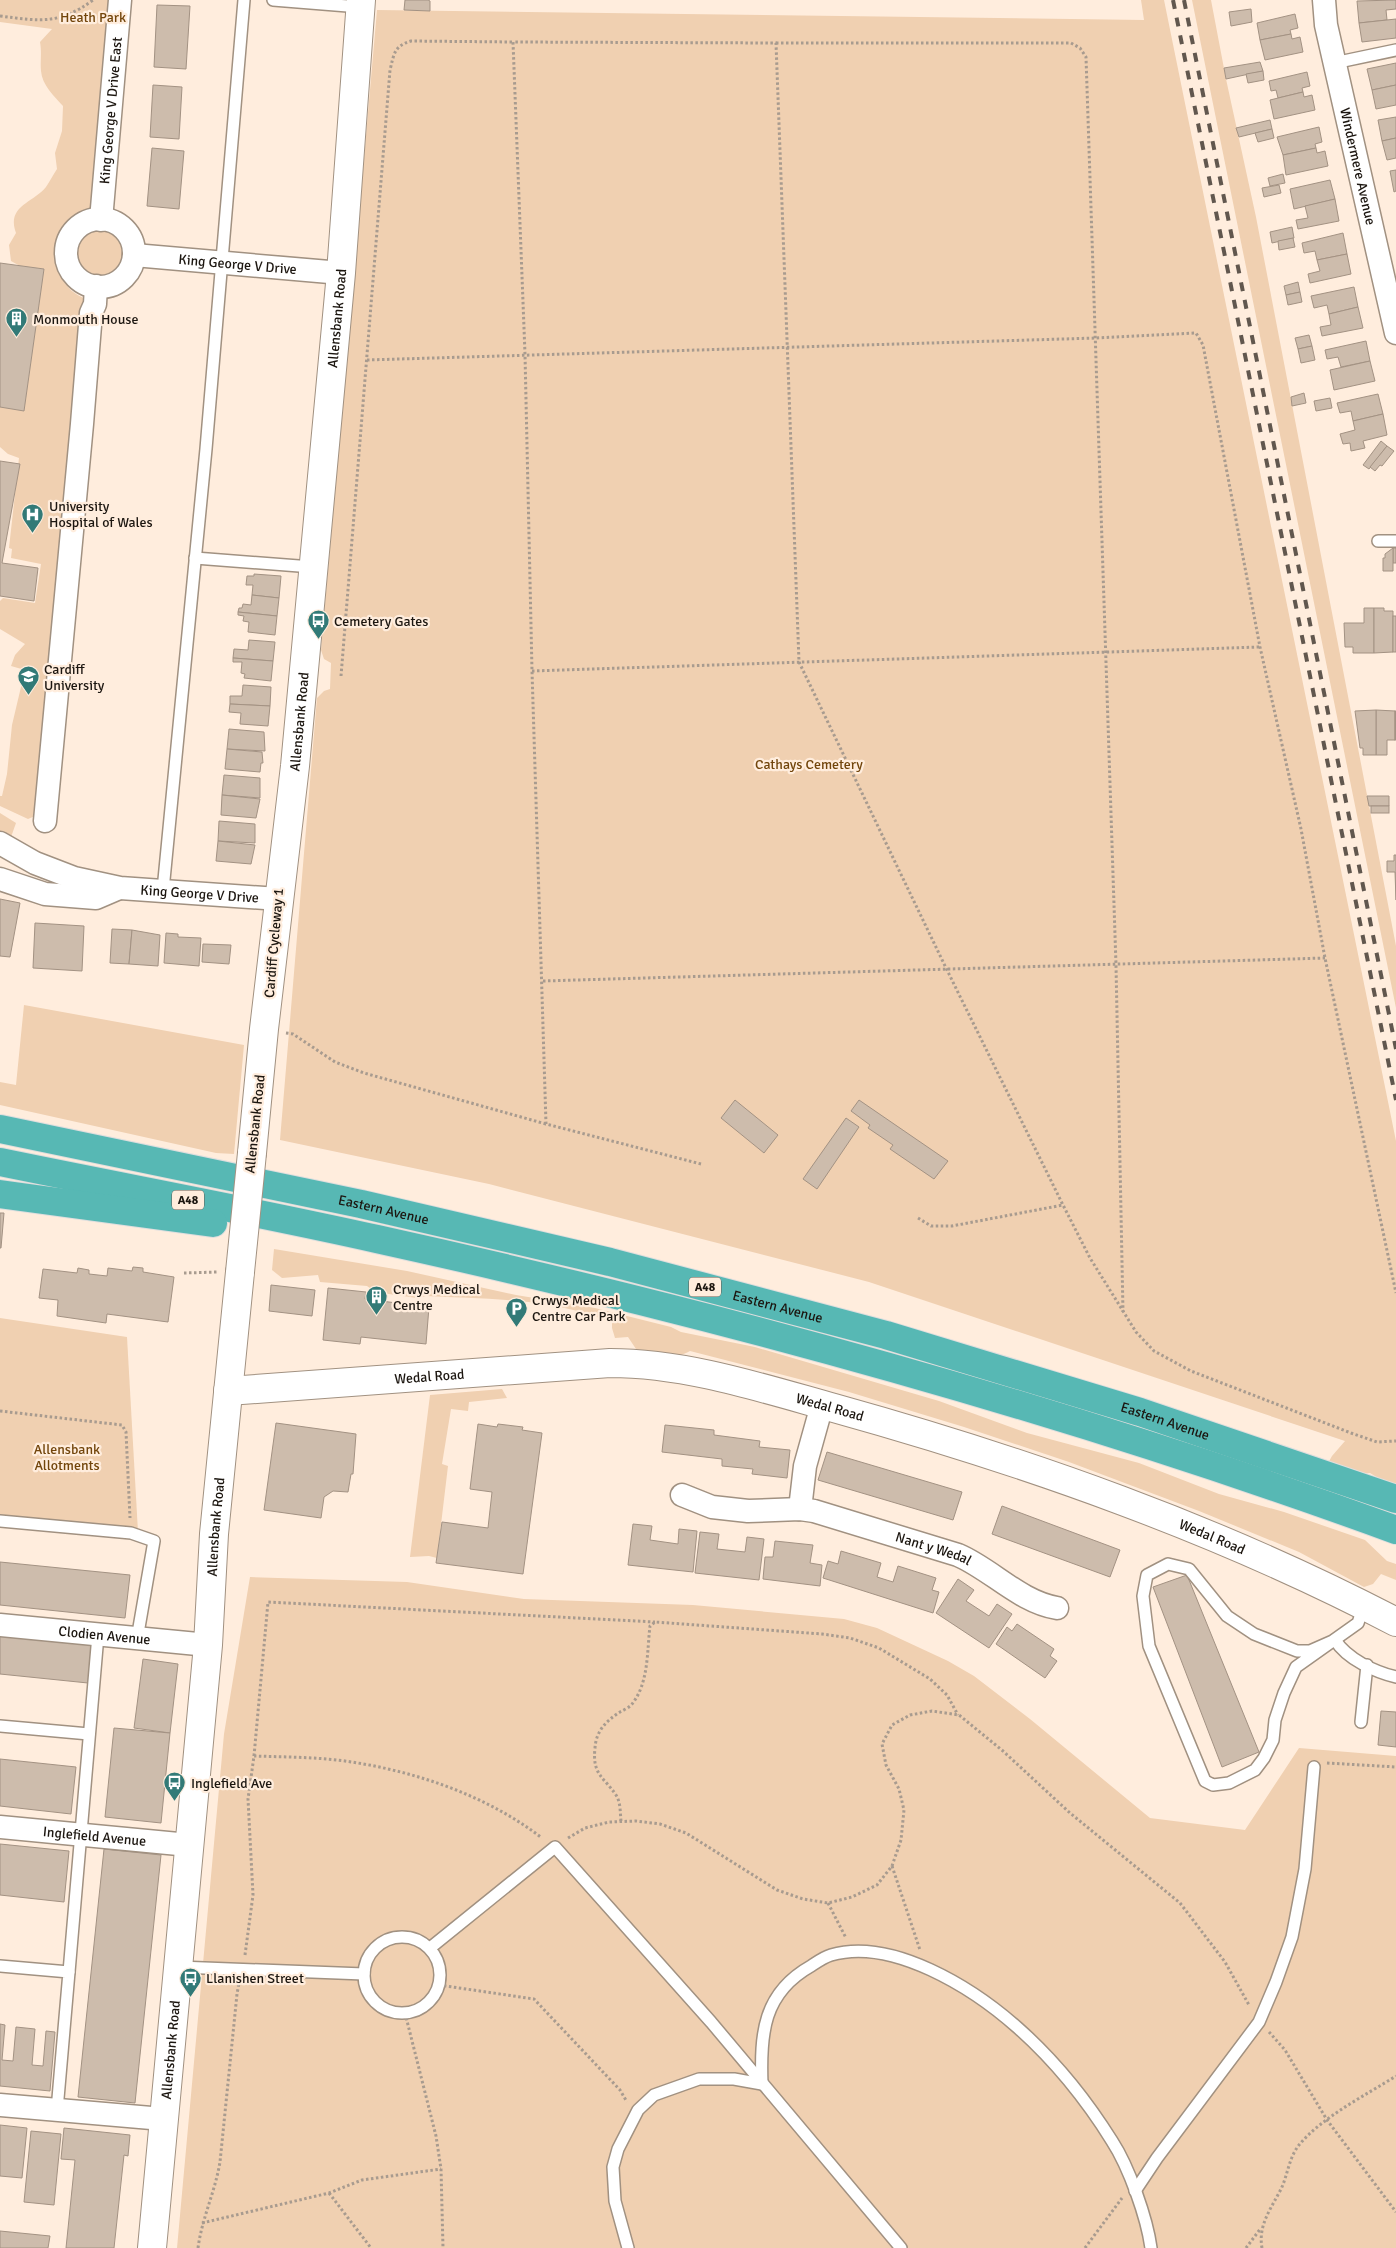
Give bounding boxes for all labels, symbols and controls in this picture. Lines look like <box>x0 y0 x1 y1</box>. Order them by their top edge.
park label: Heath Park <box>60 9 126 26</box>
street label: King George V Drive East <box>96 36 125 185</box>
street label: Windermere Avenue <box>1337 106 1380 227</box>
street label: King George V Drive <box>178 250 297 278</box>
street label: Allensbank Road <box>324 268 350 369</box>
building icon: Monmouth House <box>5 307 29 338</box>
place label: Monmouth House <box>33 311 138 328</box>
place label: University Hospital of Wales <box>49 498 153 531</box>
hospital icon: University Hospital of Wales <box>21 502 45 533</box>
bus stop icon: Cemetery Gates <box>306 609 330 640</box>
place label: Cemetery Gates <box>334 613 428 630</box>
place label: Cardiff University <box>44 661 105 694</box>
school or university icon: Cardiff University <box>16 665 40 696</box>
street label: Allensbank Road <box>286 671 312 772</box>
park label: Cathays Cemetery <box>755 756 863 773</box>
street label: King George V Drive <box>140 881 259 906</box>
street label: Cardiff Cycleway 1 <box>261 887 287 999</box>
street label: Allensbank Road <box>241 1074 269 1174</box>
road number: A48 <box>172 1190 204 1210</box>
street label: Eastern Avenue <box>337 1191 431 1228</box>
road number: A48 <box>689 1277 721 1296</box>
place label: Crwys Medical Centre <box>393 1281 480 1314</box>
building icon: Crwys Medical Centre <box>365 1285 389 1316</box>
street label: Eastern Avenue <box>731 1286 825 1326</box>
place label: Crwys Medical Centre Car Park <box>532 1292 625 1325</box>
parking icon: Crwys Medical Centre Car Park <box>504 1296 528 1327</box>
street label: Wedal Road <box>394 1365 465 1387</box>
street label: Wedal Road <box>794 1389 866 1425</box>
street label: Eastern Avenue <box>1119 1398 1212 1444</box>
park label: Allensbank Allotments <box>34 1441 100 1474</box>
street label: Allensbank Road <box>203 1476 228 1577</box>
street label: Wedal Road <box>1177 1515 1248 1558</box>
street label: Nant y Wedal <box>894 1528 975 1569</box>
street label: Clodien Avenue <box>58 1622 151 1648</box>
bus stop icon: Inglefield Ave <box>163 1771 187 1802</box>
place label: Inglefield Ave <box>191 1775 272 1792</box>
street label: Inglefield Avenue <box>42 1823 147 1849</box>
bus stop icon: Llanishen Street <box>178 1966 202 1997</box>
place label: Llanishen Street <box>206 1970 304 1987</box>
street label: Allensbank Road <box>157 2000 183 2100</box>

